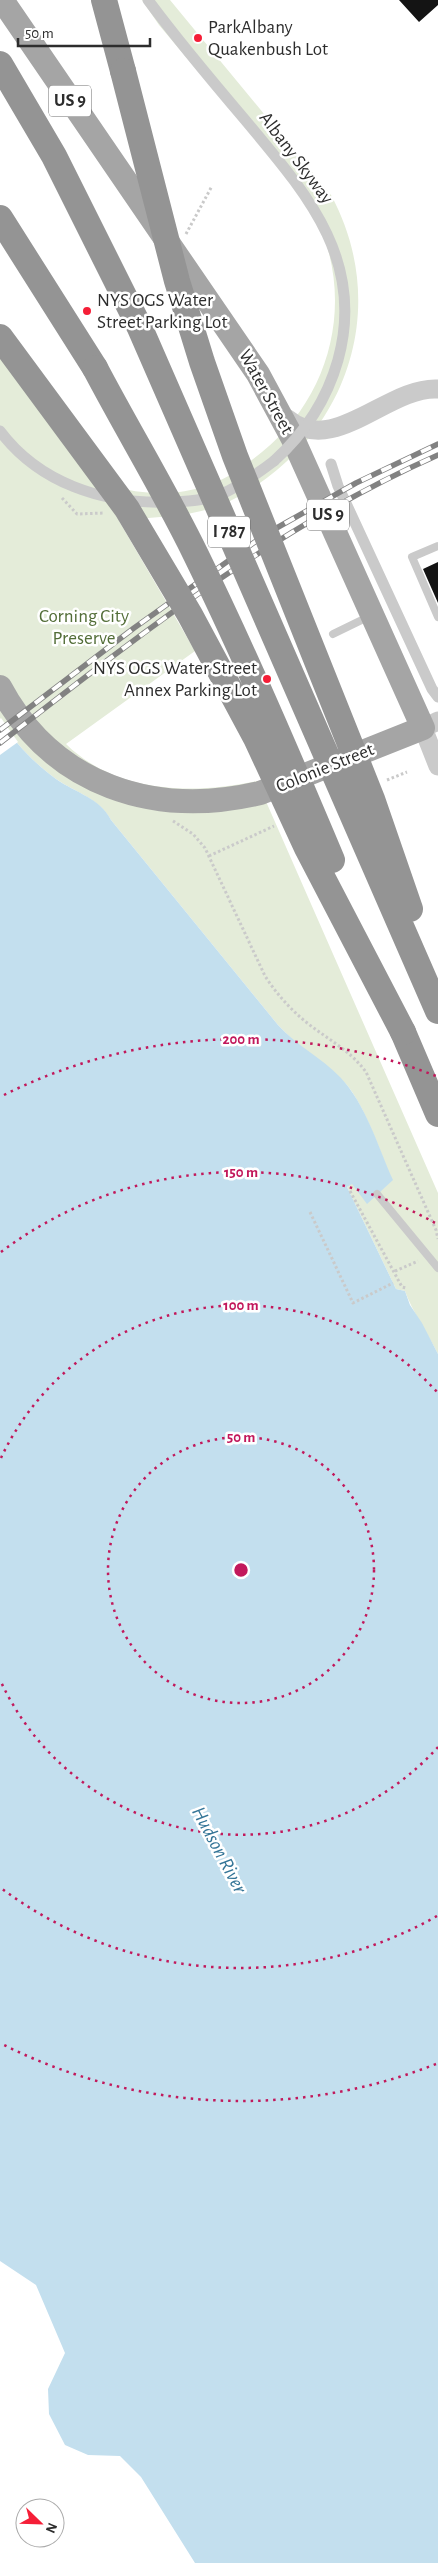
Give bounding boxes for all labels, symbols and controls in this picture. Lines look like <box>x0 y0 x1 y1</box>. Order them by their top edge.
scale bar <box>18 15 150 47</box>
place label: ParkAlbany Quakenbush Lot <box>208 18 328 59</box>
text: 50 m <box>25 26 54 41</box>
marker: ParkAlbany Quakenbush Lot <box>192 32 204 44</box>
road number: US 9 <box>49 85 91 116</box>
street label: Albany Skyway <box>255 109 337 207</box>
place label: NYS OGS Water Street Parking Lot <box>97 291 227 332</box>
marker: NYS OGS Water Street Parking Lot <box>81 305 93 317</box>
street label: Water Street <box>235 347 297 437</box>
road number: US 9 <box>307 500 349 530</box>
road number: I 787 <box>208 516 250 548</box>
park label: Corning City Preserve <box>39 607 129 648</box>
place label: NYS OGS Water Street Annex Parking Lot <box>93 659 257 700</box>
marker: NYS OGS Water Street Annex Parking Lot <box>261 673 273 685</box>
street label: Colonie Street <box>273 740 377 796</box>
text: 200 m <box>222 1032 260 1047</box>
text: 150 m <box>224 1165 258 1180</box>
text: 100 m <box>223 1298 259 1313</box>
text: 50 m <box>227 1430 255 1445</box>
centre of rings <box>232 1561 250 1579</box>
water label: Hudson River <box>188 1803 250 1897</box>
north arrow <box>15 2498 65 2548</box>
text: N <box>43 2520 59 2535</box>

